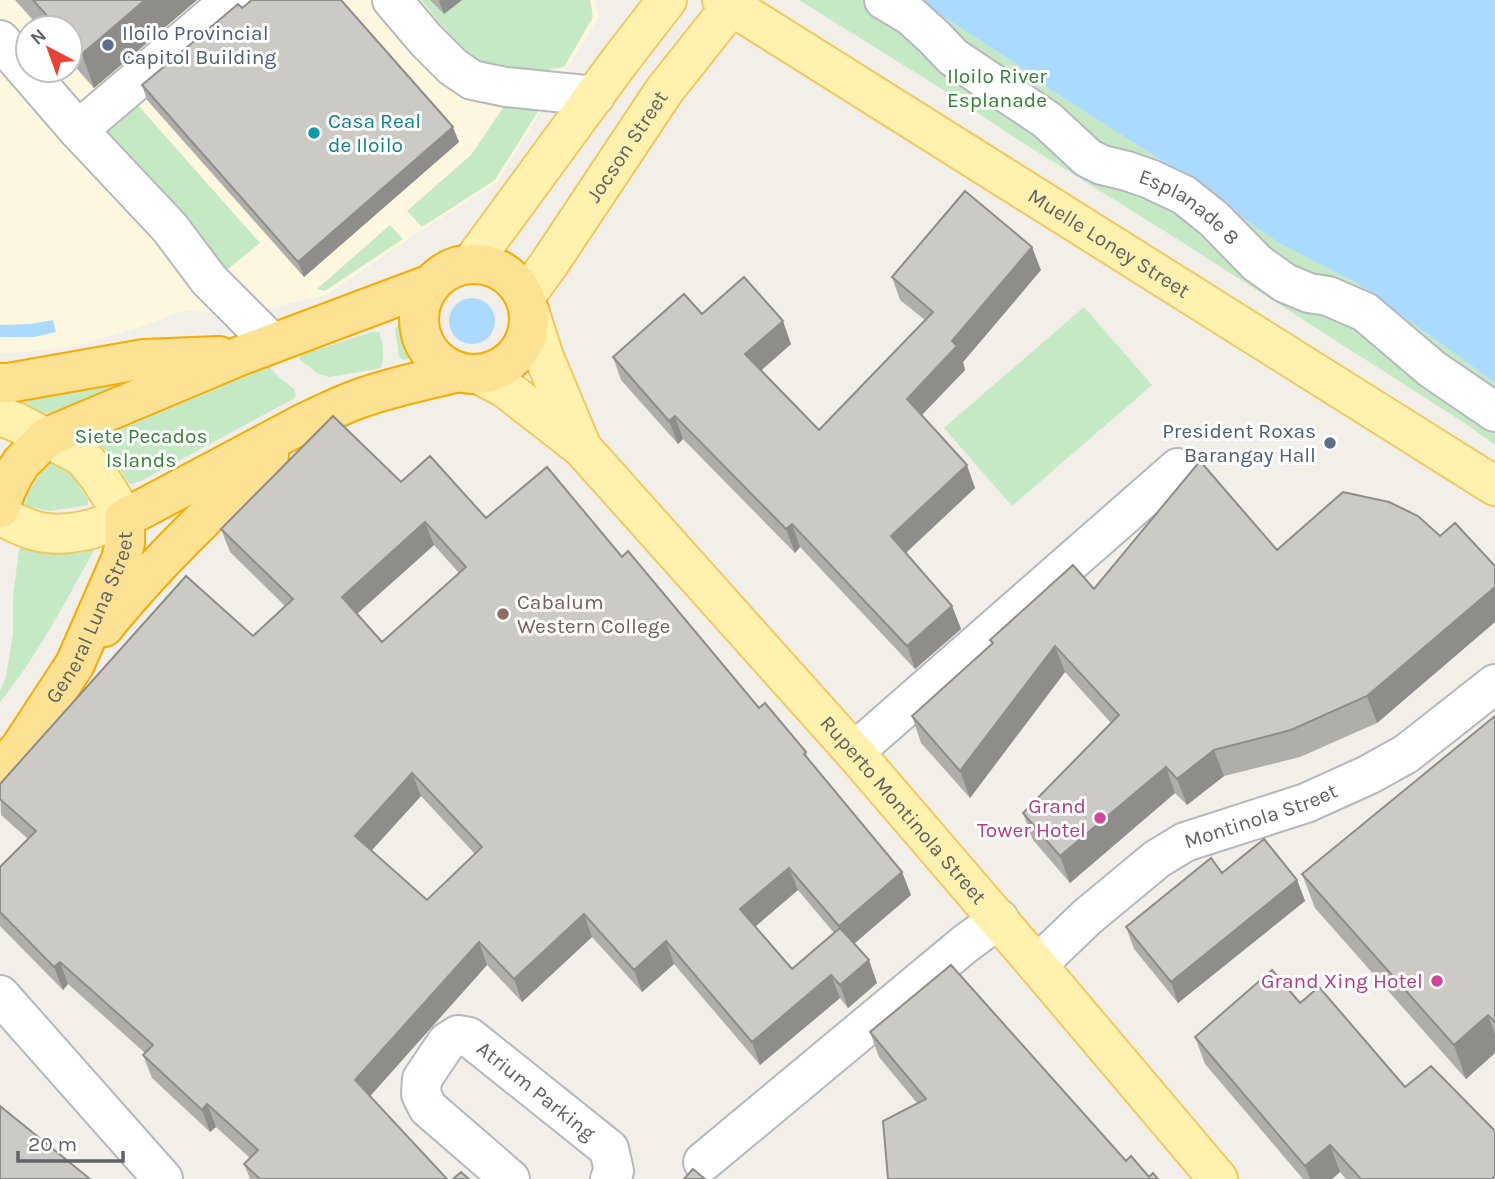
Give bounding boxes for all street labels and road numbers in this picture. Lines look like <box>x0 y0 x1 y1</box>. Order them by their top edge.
street label: Jocson Street <box>582 86 673 207</box>
street label: Esplanade 8 <box>1136 164 1244 250</box>
street label: Muelle Loney Street <box>1024 184 1194 303</box>
street label: General Luna Street <box>41 531 138 708</box>
street label: Ruperto Montinola Street <box>815 711 991 909</box>
street label: Montinola Street <box>1181 778 1341 853</box>
street label: Atrium Parking <box>472 1036 600 1145</box>

